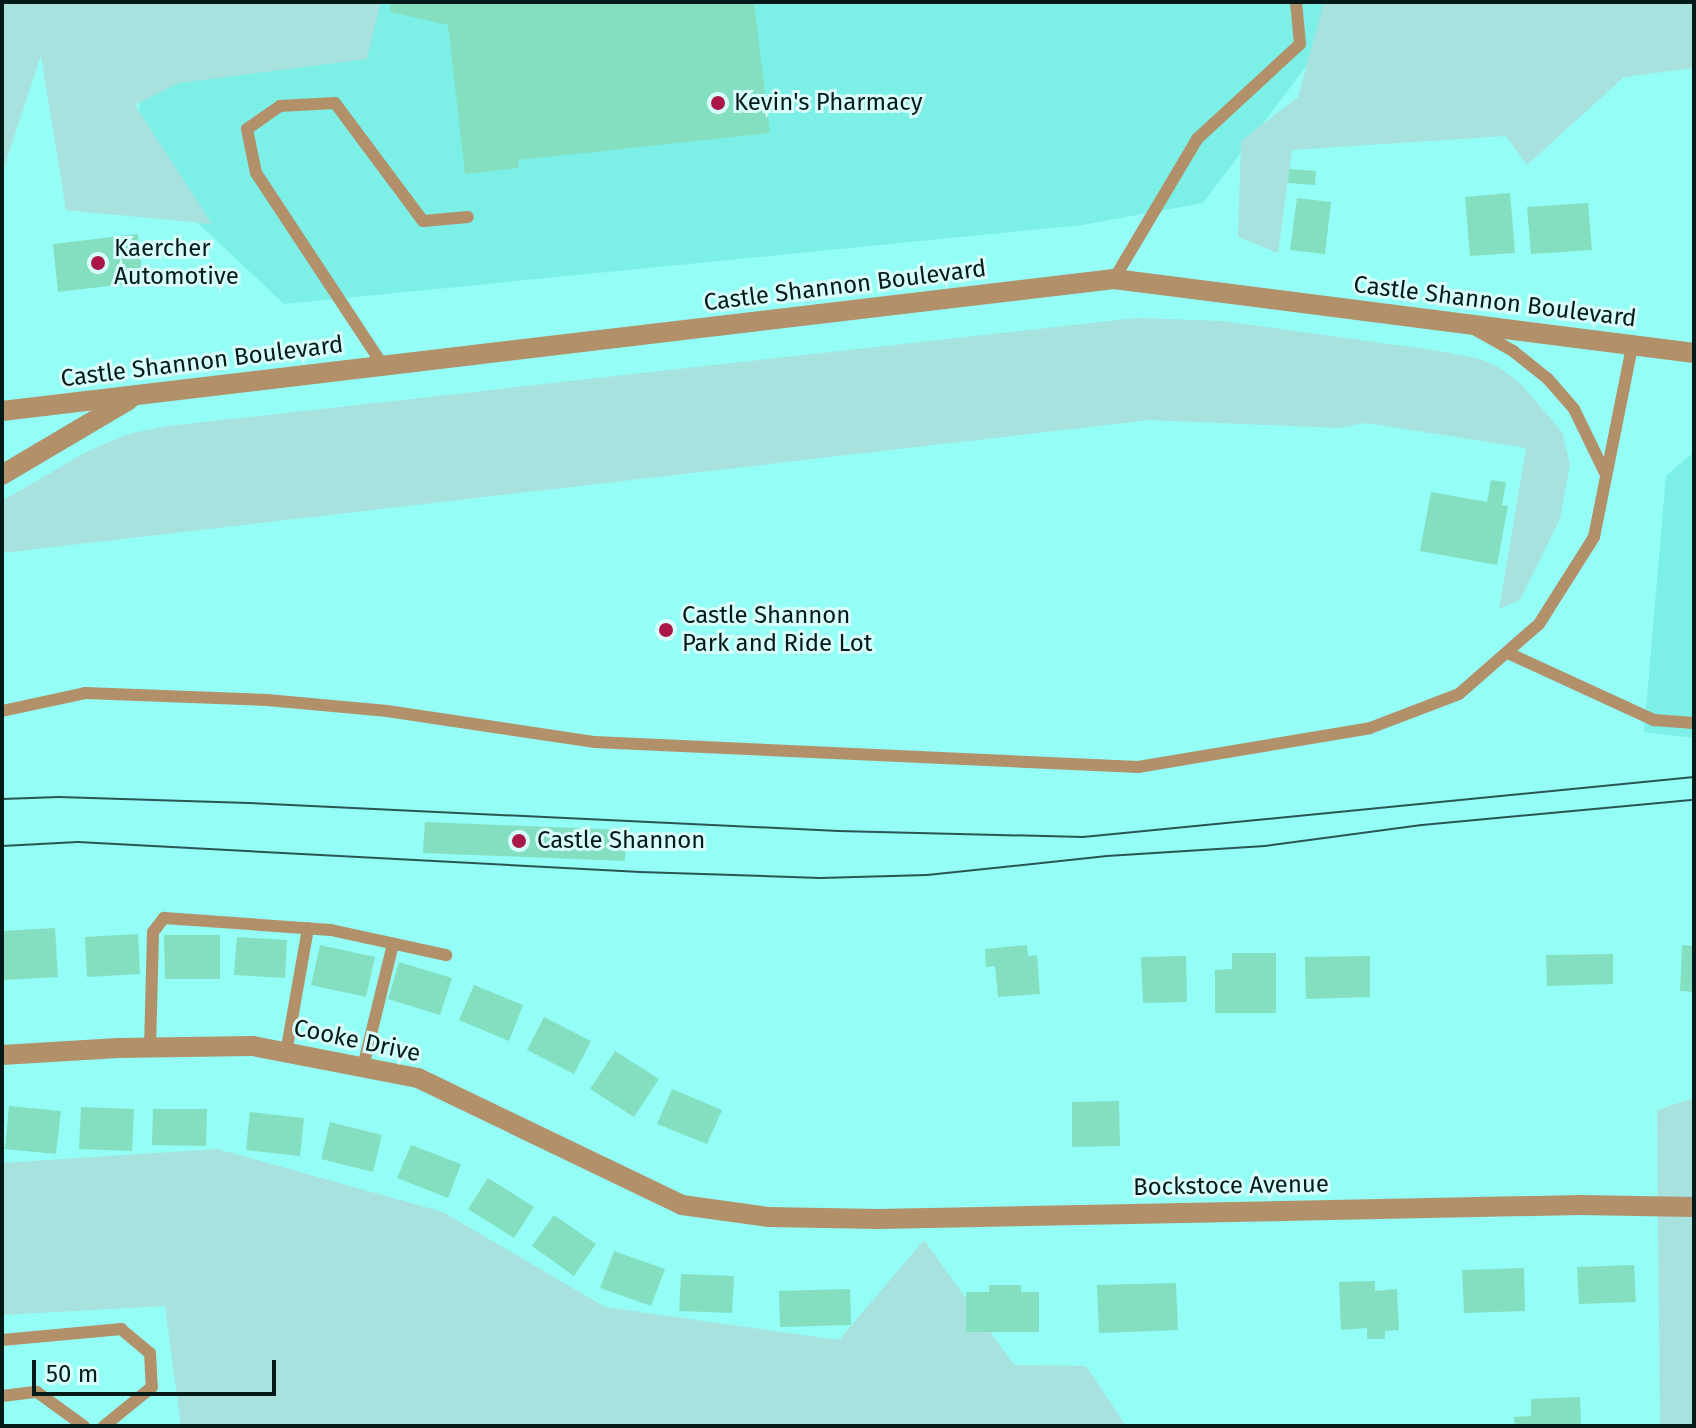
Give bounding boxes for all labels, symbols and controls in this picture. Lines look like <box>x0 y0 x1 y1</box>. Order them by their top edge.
place label: Kevin's Pharmacy <box>734 89 923 117</box>
marker: Kevin's Pharmacy <box>709 94 727 112</box>
place label: Kaercher Automotive <box>114 235 239 291</box>
marker: Kaercher Automotive <box>89 254 107 272</box>
street label: Castle Shannon Boulevard <box>702 254 988 318</box>
street label: Castle Shannon Boulevard <box>1352 270 1638 334</box>
street label: Castle Shannon Boulevard <box>59 330 345 394</box>
place label: Castle Shannon Park and Ride Lot <box>682 602 873 658</box>
marker: Castle Shannon Park and Ride Lot <box>657 621 675 639</box>
place label: Castle Shannon <box>537 827 705 855</box>
marker: Castle Shannon <box>508 830 530 852</box>
street label: Cooke Drive <box>291 1014 423 1068</box>
street label: Bockstoce Avenue <box>1133 1170 1329 1202</box>
scale bar <box>36 1344 280 1394</box>
text: 50 m <box>46 1360 98 1388</box>

